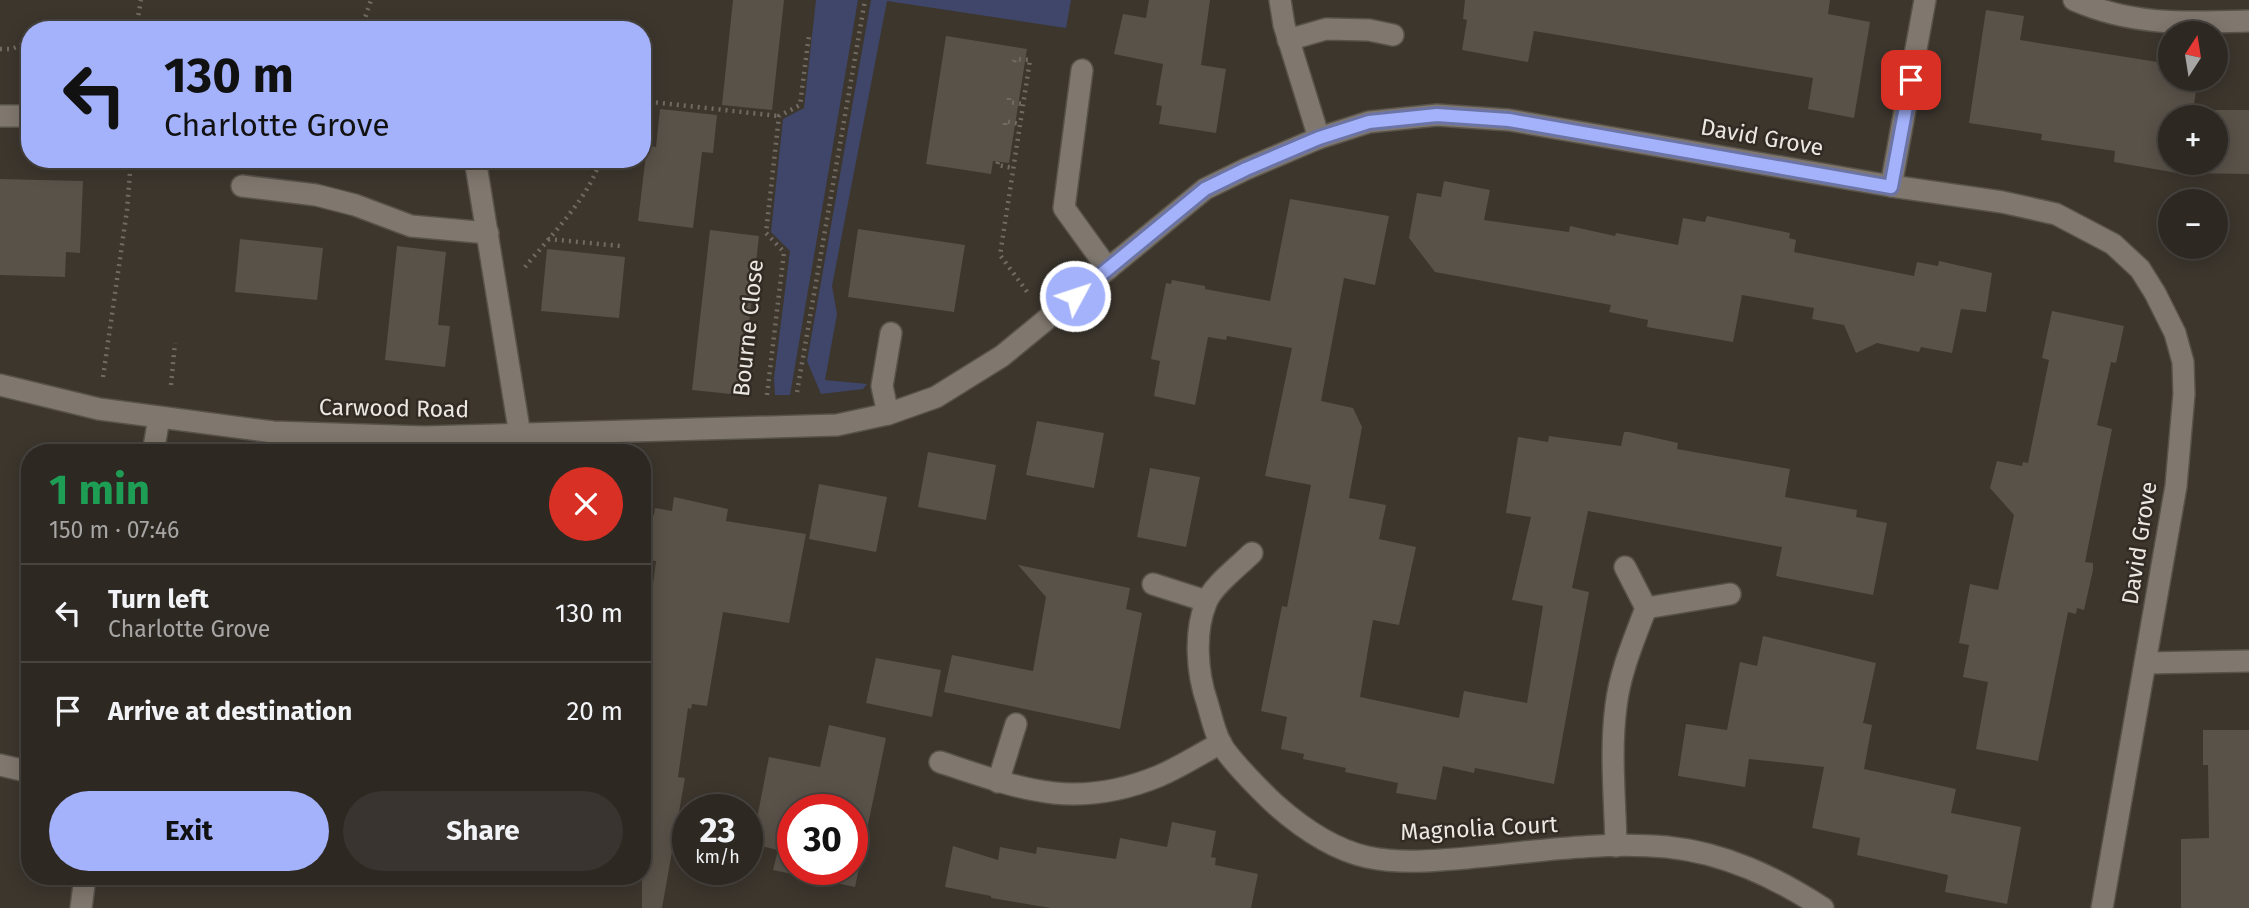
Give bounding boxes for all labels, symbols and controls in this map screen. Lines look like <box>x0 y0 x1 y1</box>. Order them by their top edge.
north arrow <box>2158 21 2228 91</box>
map controls <box>2158 21 2228 259</box>
text: 130 m <box>164 46 294 105</box>
icon: left <box>49 49 140 140</box>
pin <box>1881 50 1941 110</box>
icon: arrive <box>1892 61 1930 99</box>
button: + <box>2158 105 2228 175</box>
text: Charlotte Grove <box>164 106 390 144</box>
street label: David Grove <box>1698 112 1826 162</box>
button: − <box>2158 189 2228 259</box>
street label: Bourne Close <box>727 258 769 398</box>
position arrow <box>1038 259 1112 333</box>
street label: Carwood Road <box>319 393 469 423</box>
text: 1 min <box>49 465 150 515</box>
button: close <box>549 467 623 541</box>
street label: David Grove <box>2115 479 2163 607</box>
text: 150 m · 07:46 <box>49 516 179 544</box>
text: Turn left <box>108 584 209 615</box>
icon: left <box>49 594 87 632</box>
text: 130 m <box>555 598 623 629</box>
text: Charlotte Grove <box>108 615 270 643</box>
icon: arrive <box>49 692 87 730</box>
text: Arrive at destination <box>108 696 352 727</box>
text: 20 m <box>566 696 623 727</box>
button: Exit <box>49 791 329 871</box>
button: Share <box>343 791 623 871</box>
speed limit sign: 30 <box>777 794 868 885</box>
text: 23 <box>699 809 736 851</box>
street label: Magnolia Court <box>1400 810 1559 846</box>
text: km/h <box>695 846 740 868</box>

